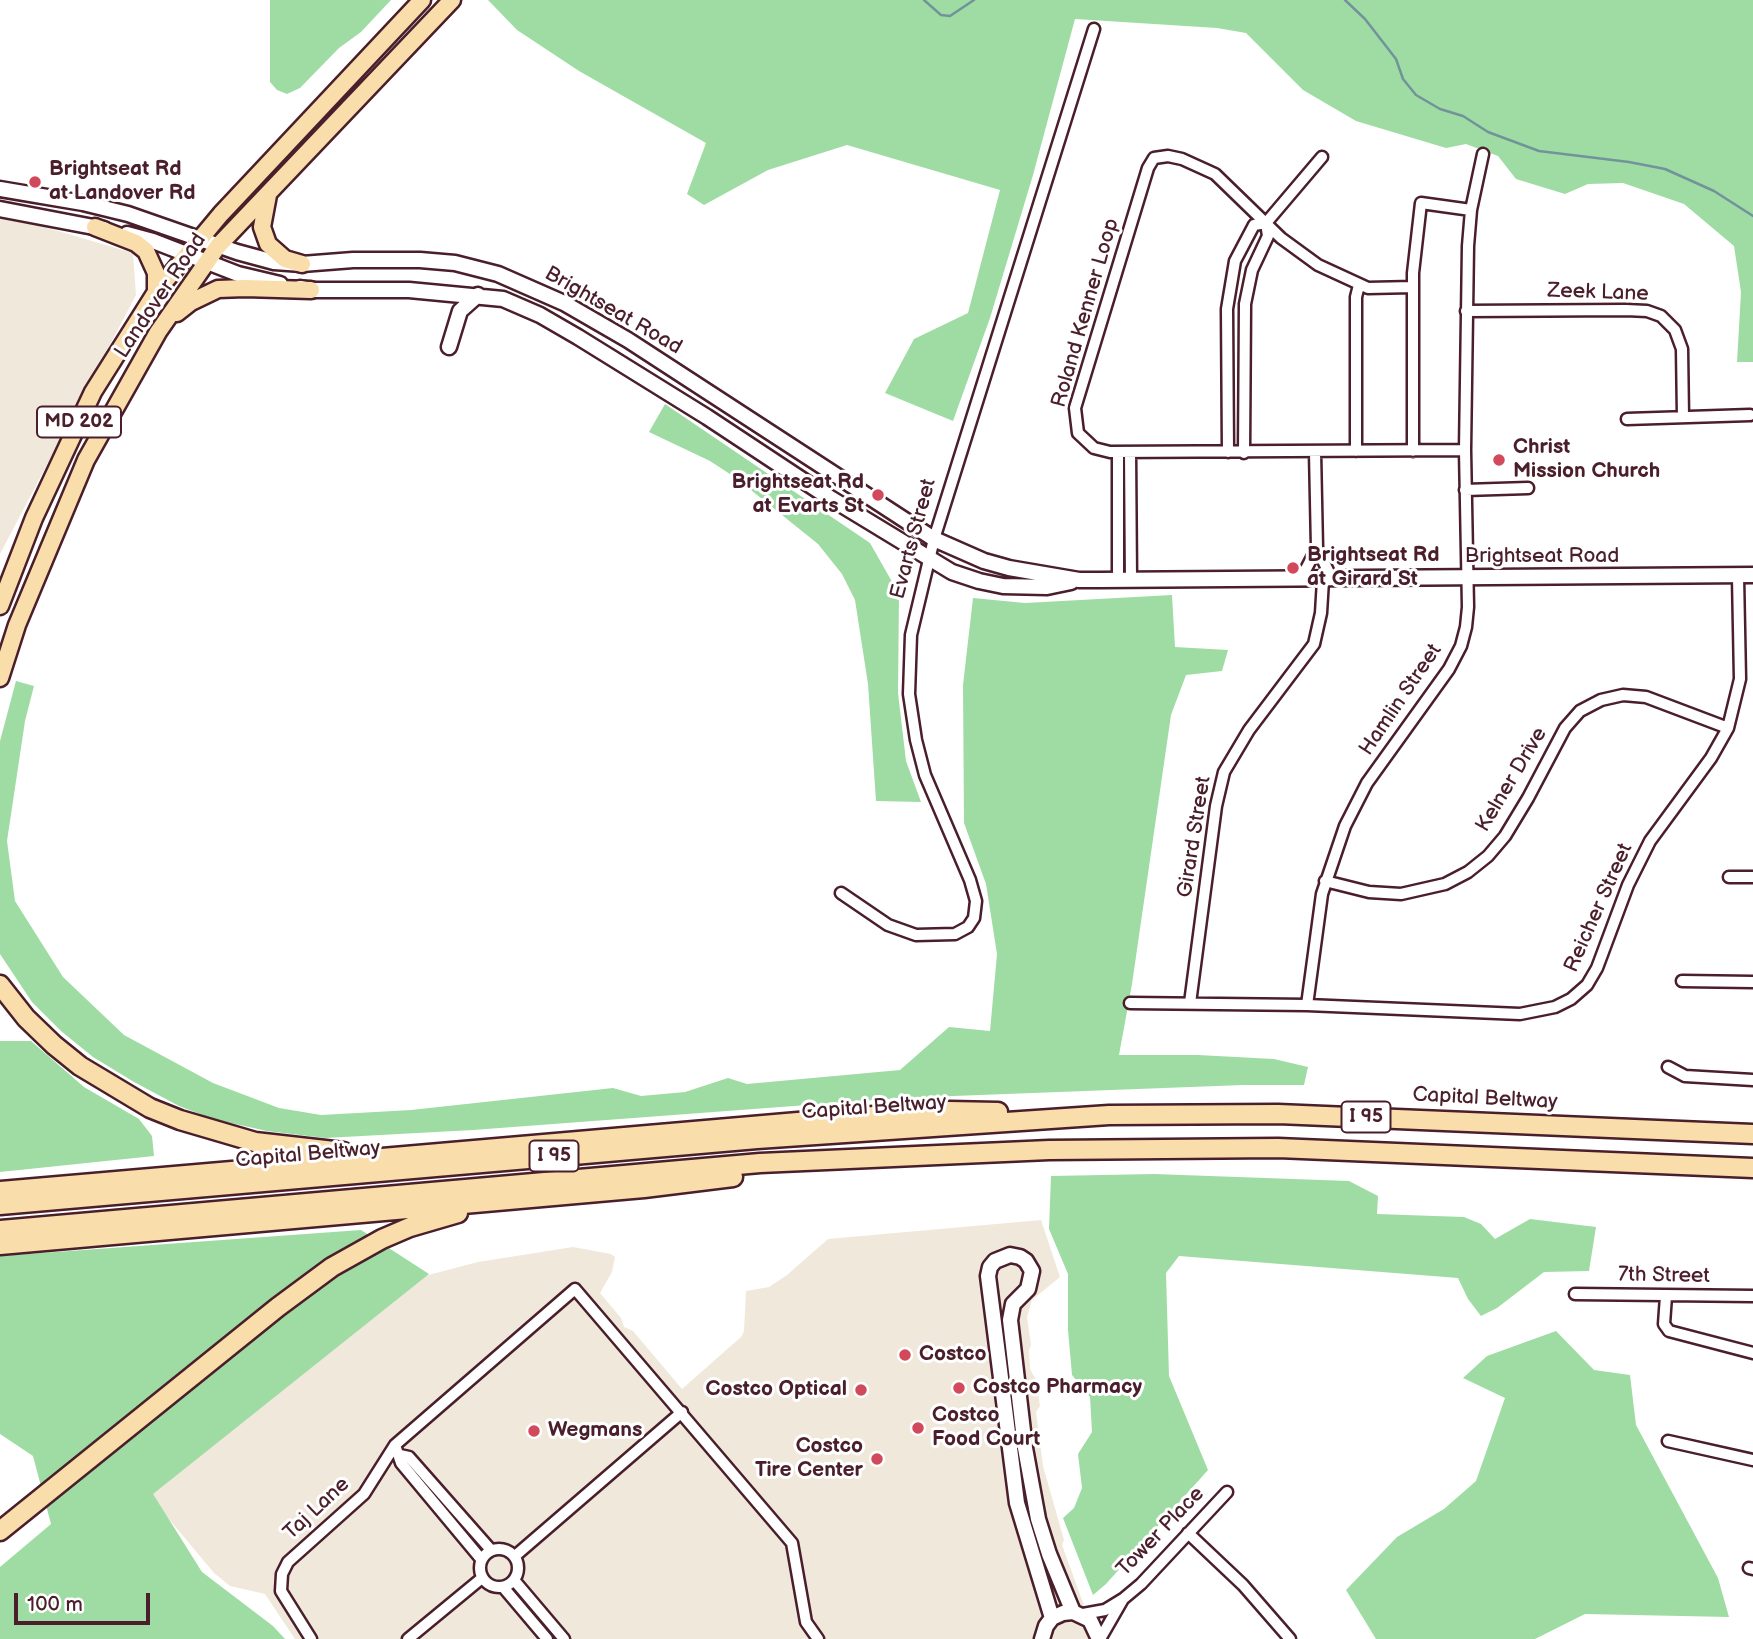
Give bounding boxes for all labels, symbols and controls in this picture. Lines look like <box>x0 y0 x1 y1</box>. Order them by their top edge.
place label: Brightseat Rd at Landover Rd <box>49 157 196 207</box>
marker: Brightseat Rd at Landover Rd <box>27 174 43 190</box>
street label: Roland Kenner Loop <box>1047 216 1125 410</box>
street label: Landover Road <box>110 229 212 363</box>
street label: Brightseat Road <box>540 261 686 361</box>
street label: Zeek Lane <box>1547 279 1649 307</box>
road number: MD 202 <box>37 406 121 438</box>
place label: Christ Mission Church <box>1513 435 1660 485</box>
marker: Christ Mission Church <box>1491 452 1507 468</box>
place label: Brightseat Rd at Evarts St <box>731 470 864 520</box>
street label: Evarts Street <box>886 476 942 602</box>
marker: Brightseat Rd at Evarts St <box>870 487 886 503</box>
place label: Brightseat Rd at Girard St <box>1307 543 1440 593</box>
street label: Brightseat Road <box>1465 544 1619 570</box>
marker: Brightseat Rd at Girard St <box>1285 560 1301 576</box>
street label: Hamlin Street <box>1354 639 1448 761</box>
street label: Kelner Drive <box>1471 723 1553 837</box>
street label: Girard Street <box>1173 775 1217 899</box>
street label: Reicher Street <box>1559 840 1639 976</box>
street label: Capital Beltway <box>1412 1083 1558 1115</box>
street label: Capital Beltway <box>801 1090 947 1126</box>
road number: I 95 <box>1342 1102 1390 1133</box>
street label: Capital Beltway <box>235 1136 381 1174</box>
road number: I 95 <box>530 1140 578 1172</box>
street label: 7th Street <box>1618 1263 1710 1289</box>
place label: Costco <box>919 1342 986 1368</box>
marker: Costco <box>897 1347 913 1363</box>
place label: Costco Pharmacy <box>973 1375 1142 1401</box>
place label: Costco Optical <box>706 1377 847 1403</box>
marker: Costco Pharmacy <box>951 1380 967 1396</box>
marker: Costco Optical <box>853 1382 869 1398</box>
place label: Costco Food Court <box>932 1403 1040 1453</box>
place label: Wegmans <box>548 1418 642 1444</box>
marker: Costco Food Court <box>910 1420 926 1436</box>
marker: Wegmans <box>526 1423 542 1439</box>
place label: Costco Tire Center <box>755 1434 863 1484</box>
marker: Costco Tire Center <box>869 1451 885 1467</box>
street label: Taj Lane <box>279 1472 355 1546</box>
street label: Tower Place <box>1112 1482 1210 1582</box>
scale bar <box>18 1580 154 1624</box>
text: 100 m <box>27 1592 83 1617</box>

